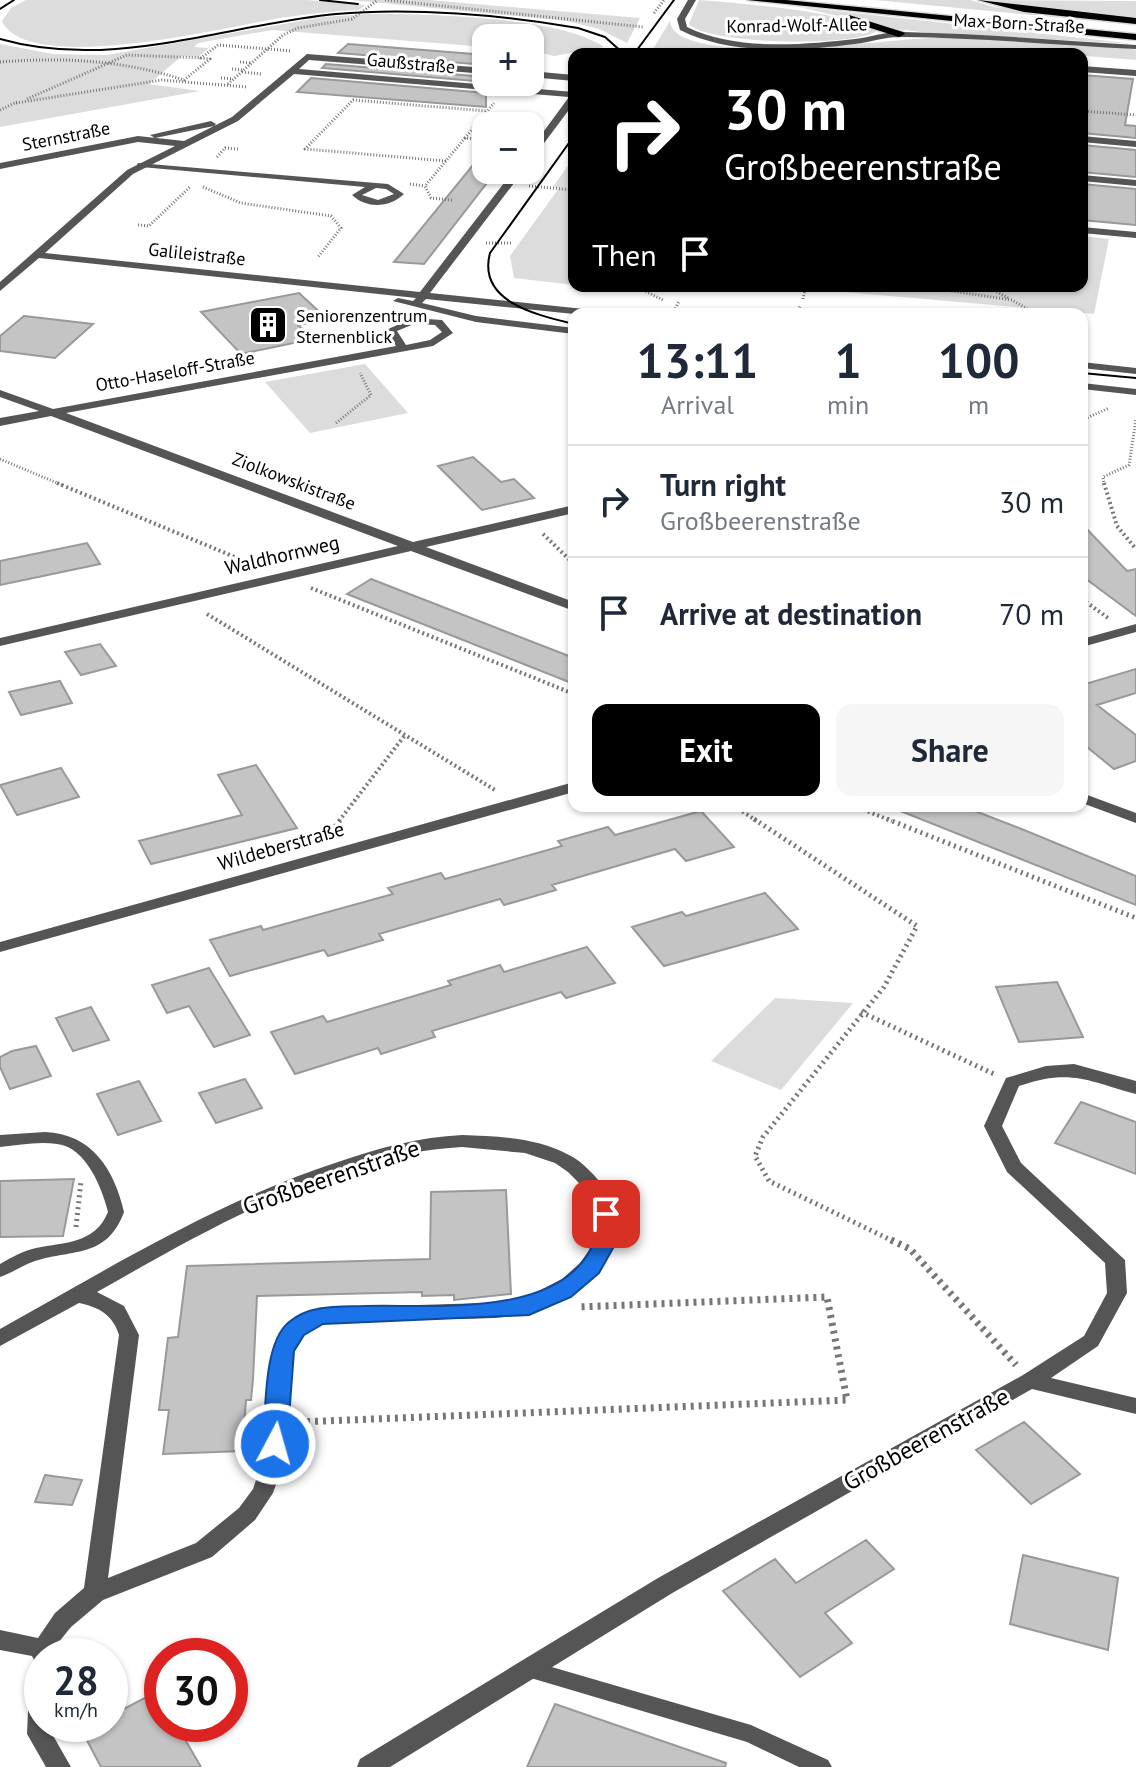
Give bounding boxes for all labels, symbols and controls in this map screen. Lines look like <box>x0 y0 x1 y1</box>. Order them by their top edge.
street label: Max-Born-Straße <box>953 8 1085 38</box>
street label: Konrad-Wolf-Allee <box>726 12 868 38</box>
map controls <box>472 24 544 184</box>
button: + <box>472 24 544 96</box>
street label: Gaußstraße <box>366 48 456 78</box>
text: 30 m <box>724 73 847 145</box>
icon: right <box>592 80 696 184</box>
button: − <box>472 112 544 184</box>
street label: Sternstraße <box>20 116 112 156</box>
text: Großbeerenstraße <box>724 143 1002 190</box>
icon: arrive <box>673 232 717 276</box>
text: Then <box>592 235 657 274</box>
street label: Galileistraße <box>147 237 247 271</box>
building icon: Seniorenzentrum Sternenblick <box>247 304 289 346</box>
place label: Seniorenzentrum Sternenblick <box>296 304 427 348</box>
text: 13:11 <box>637 329 758 391</box>
text: 1 <box>834 329 862 391</box>
text: 100 <box>938 329 1019 391</box>
street label: Otto-Haseloff-Straße <box>94 346 256 396</box>
text: Arrival <box>661 388 734 421</box>
text: min <box>827 388 869 421</box>
text: m <box>968 388 989 421</box>
street label: Ziolkowskistraße <box>229 447 359 515</box>
text: Turn right <box>660 465 786 504</box>
icon: right <box>592 479 636 523</box>
text: 30 m <box>999 482 1064 521</box>
text: Großbeerenstraße <box>660 504 861 537</box>
street label: Waldhornweg <box>222 529 342 581</box>
icon: arrive <box>592 591 636 635</box>
text: Arrive at destination <box>660 594 922 633</box>
text: 70 m <box>999 594 1064 633</box>
button: Exit <box>592 704 820 796</box>
button: Share <box>836 704 1064 796</box>
street label: Wildeberstraße <box>215 816 347 876</box>
street label: Großbeerenstraße <box>238 1132 424 1222</box>
pin <box>572 1180 640 1248</box>
icon: arrive <box>584 1192 628 1236</box>
street label: Großbeerenstraße <box>838 1381 1014 1497</box>
position arrow <box>233 1402 317 1486</box>
speed limit sign: 30 <box>144 1638 248 1742</box>
text: 28 <box>53 1654 99 1706</box>
text: km/h <box>54 1697 98 1723</box>

